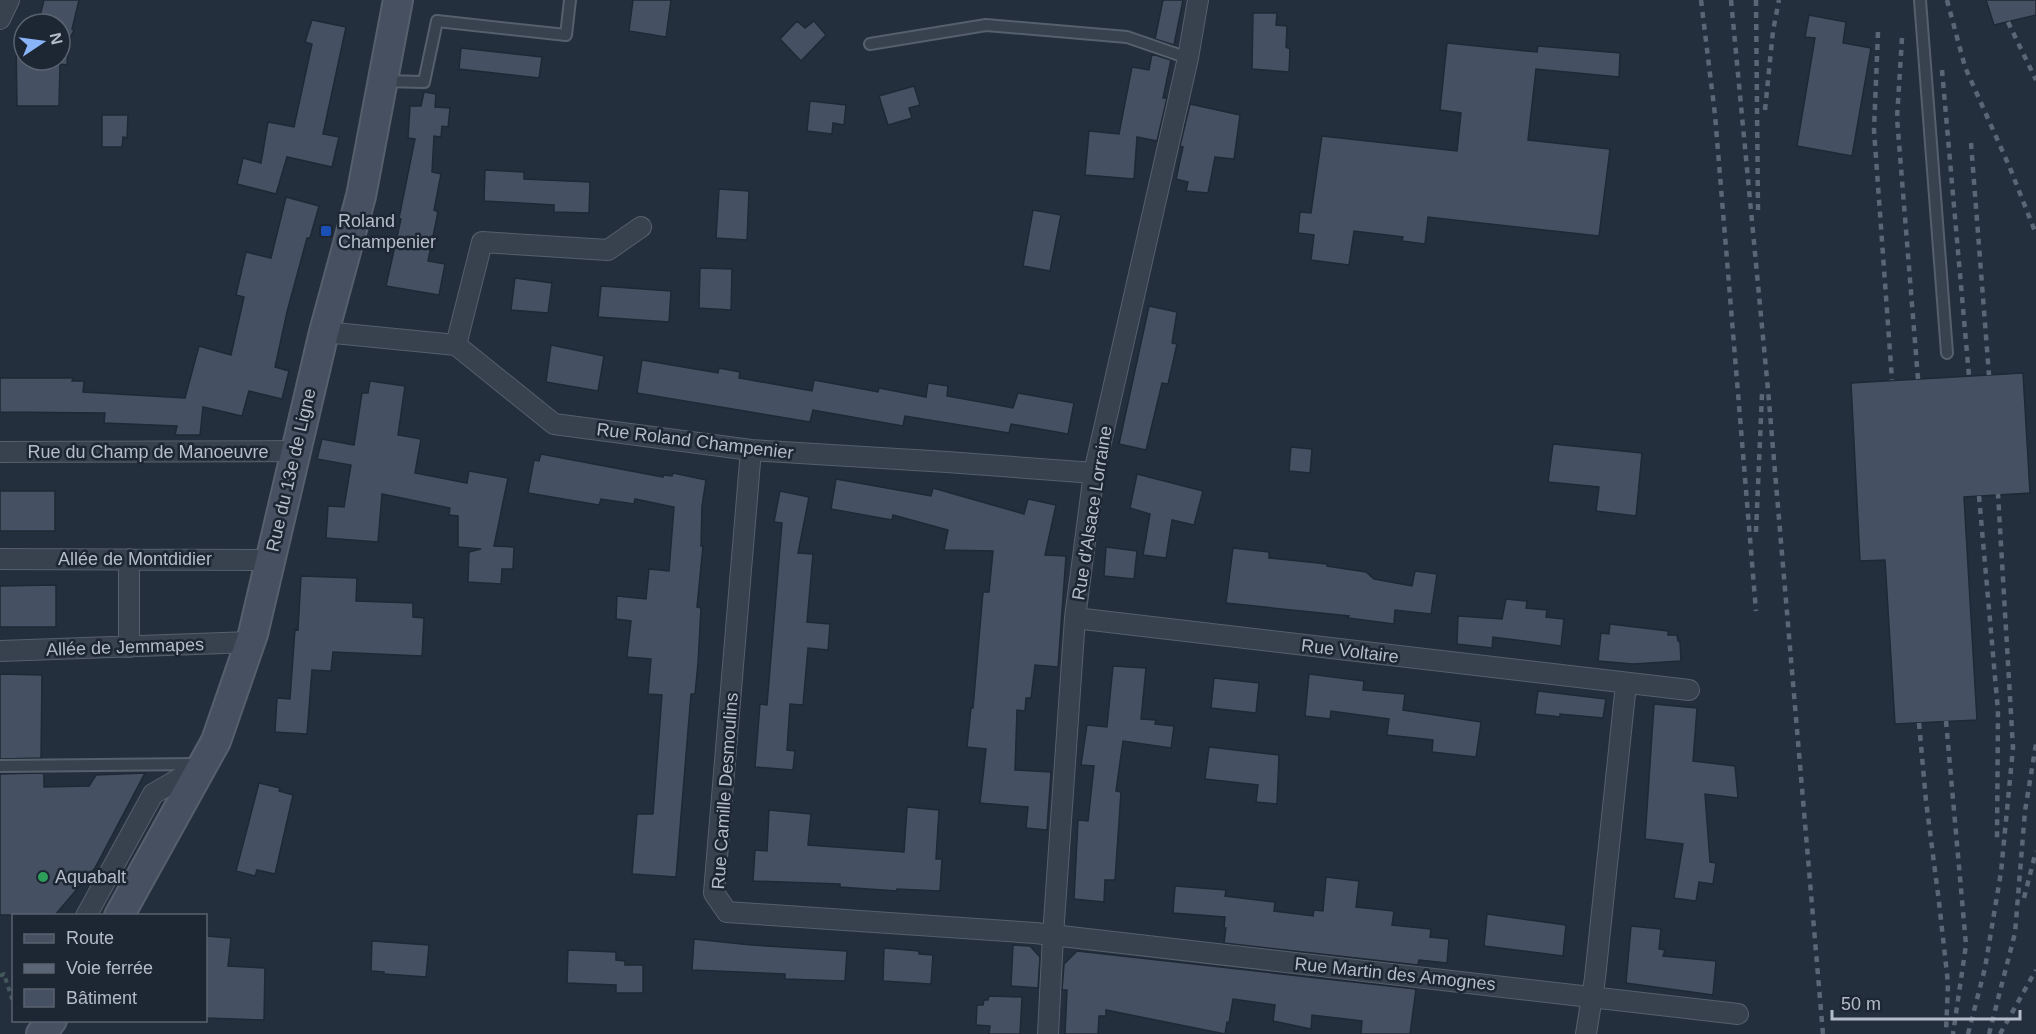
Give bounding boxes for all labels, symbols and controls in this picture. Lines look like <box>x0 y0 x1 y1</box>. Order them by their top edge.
north arrow <box>12 12 72 72</box>
text: N <box>47 31 66 46</box>
place label: Roland Champenier <box>338 211 436 252</box>
marker: Roland Champenier <box>319 224 333 238</box>
street label: Rue du 13e de Ligne <box>262 386 320 554</box>
street label: Rue Roland Champenier <box>595 419 795 463</box>
street label: Rue d'Alsace Lorraine <box>1068 424 1116 602</box>
street label: Rue du Champ de Manoeuvre <box>27 442 269 462</box>
street label: Allée de Montdidier <box>58 549 212 569</box>
street label: Allée de Jemmapes <box>46 634 204 660</box>
street label: Rue Voltaire <box>1300 635 1400 667</box>
street label: Rue Camille Desmoulins <box>708 692 742 890</box>
place label: Aquabalt <box>55 867 126 887</box>
marker: Aquabalt <box>36 870 50 884</box>
legend <box>12 914 207 1022</box>
text: Route <box>66 928 114 948</box>
street label: Rue Martin des Amognes <box>1293 953 1497 995</box>
text: Voie ferrée <box>66 958 153 978</box>
scale bar <box>1832 983 2020 1021</box>
text: Bâtiment <box>66 988 137 1008</box>
text: 50 m <box>1841 994 1881 1014</box>

